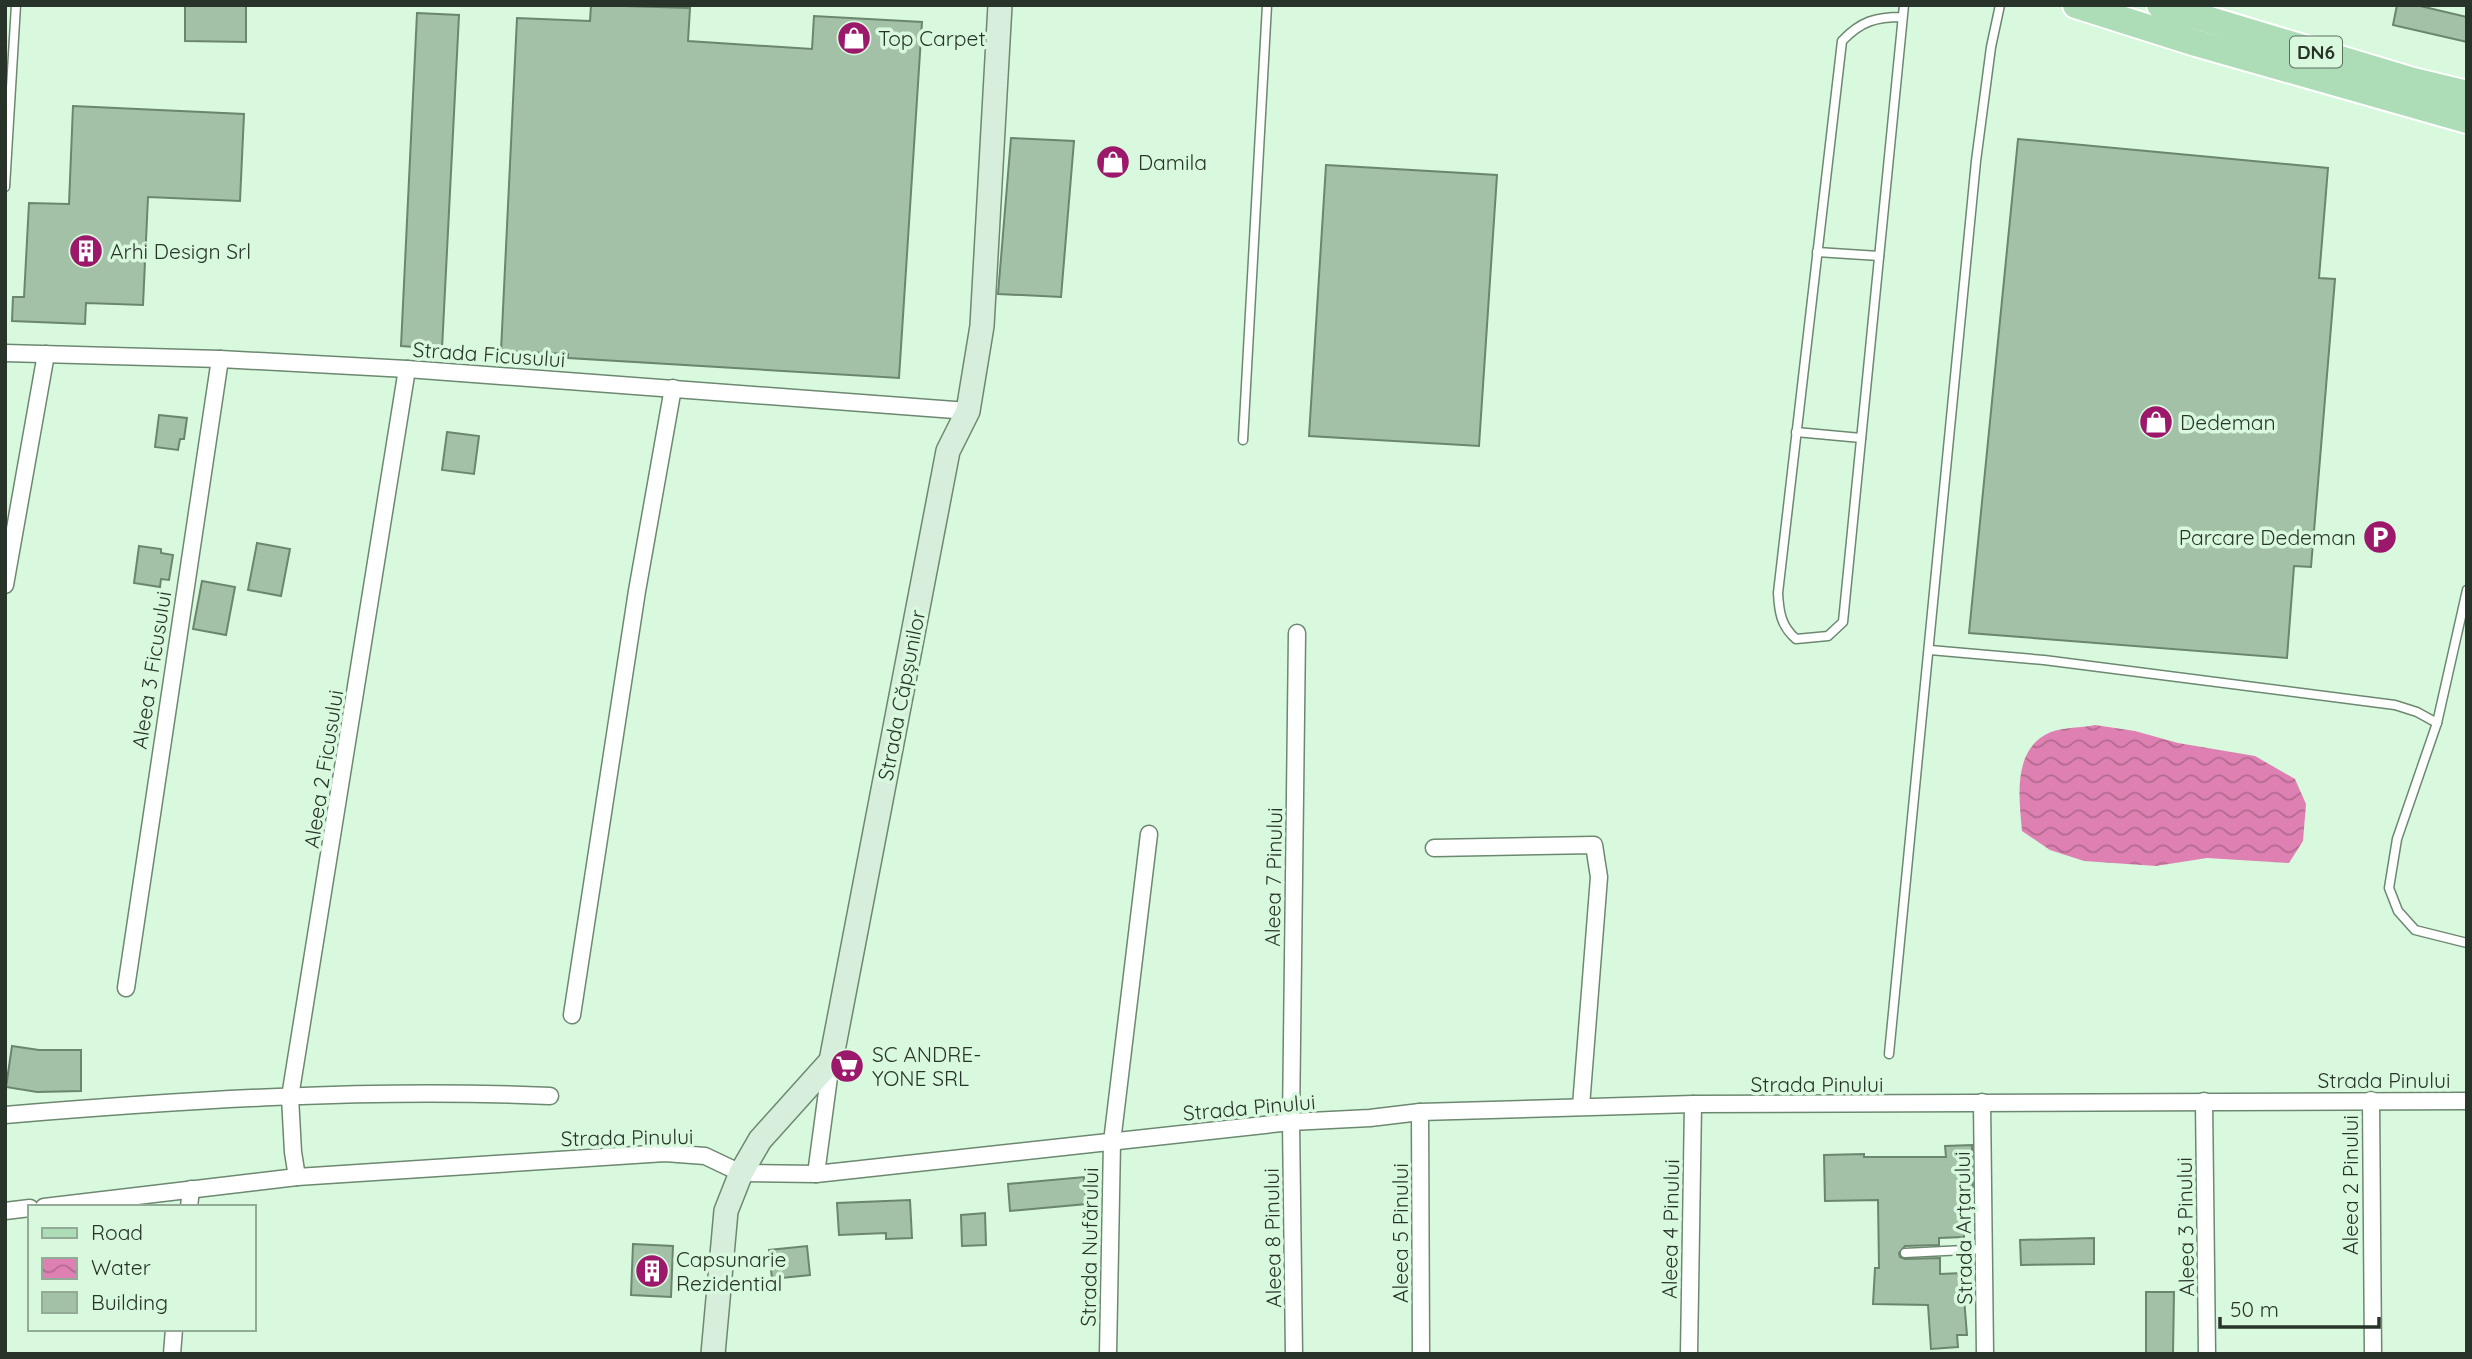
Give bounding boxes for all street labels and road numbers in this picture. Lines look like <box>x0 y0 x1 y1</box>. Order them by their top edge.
road number: DN6 <box>2290 36 2342 68</box>
street label: Strada Ficusului <box>412 336 566 372</box>
street label: Aleea 3 Ficusului <box>126 589 176 751</box>
street label: Strada Căpșunilor <box>872 607 930 783</box>
street label: Aleea 2 Ficusului <box>298 688 348 850</box>
street label: Aleea 7 Pinului <box>1259 807 1287 947</box>
street label: Strada Pinului <box>2318 1067 2450 1093</box>
street label: Strada Pinului <box>1751 1071 1883 1097</box>
street label: Strada Pinului <box>1182 1088 1316 1126</box>
street label: Aleea 2 Pinului <box>2337 1115 2363 1255</box>
street label: Strada Pinului <box>560 1123 694 1151</box>
street label: Strada Arțarului <box>1949 1151 1977 1305</box>
street label: Aleea 3 Pinului <box>2171 1157 2199 1297</box>
street label: Aleea 4 Pinului <box>1656 1159 1684 1299</box>
street label: Aleea 5 Pinului <box>1387 1163 1413 1303</box>
street label: Strada Nufărului <box>1075 1167 1103 1327</box>
street label: Aleea 8 Pinului <box>1258 1168 1286 1308</box>

